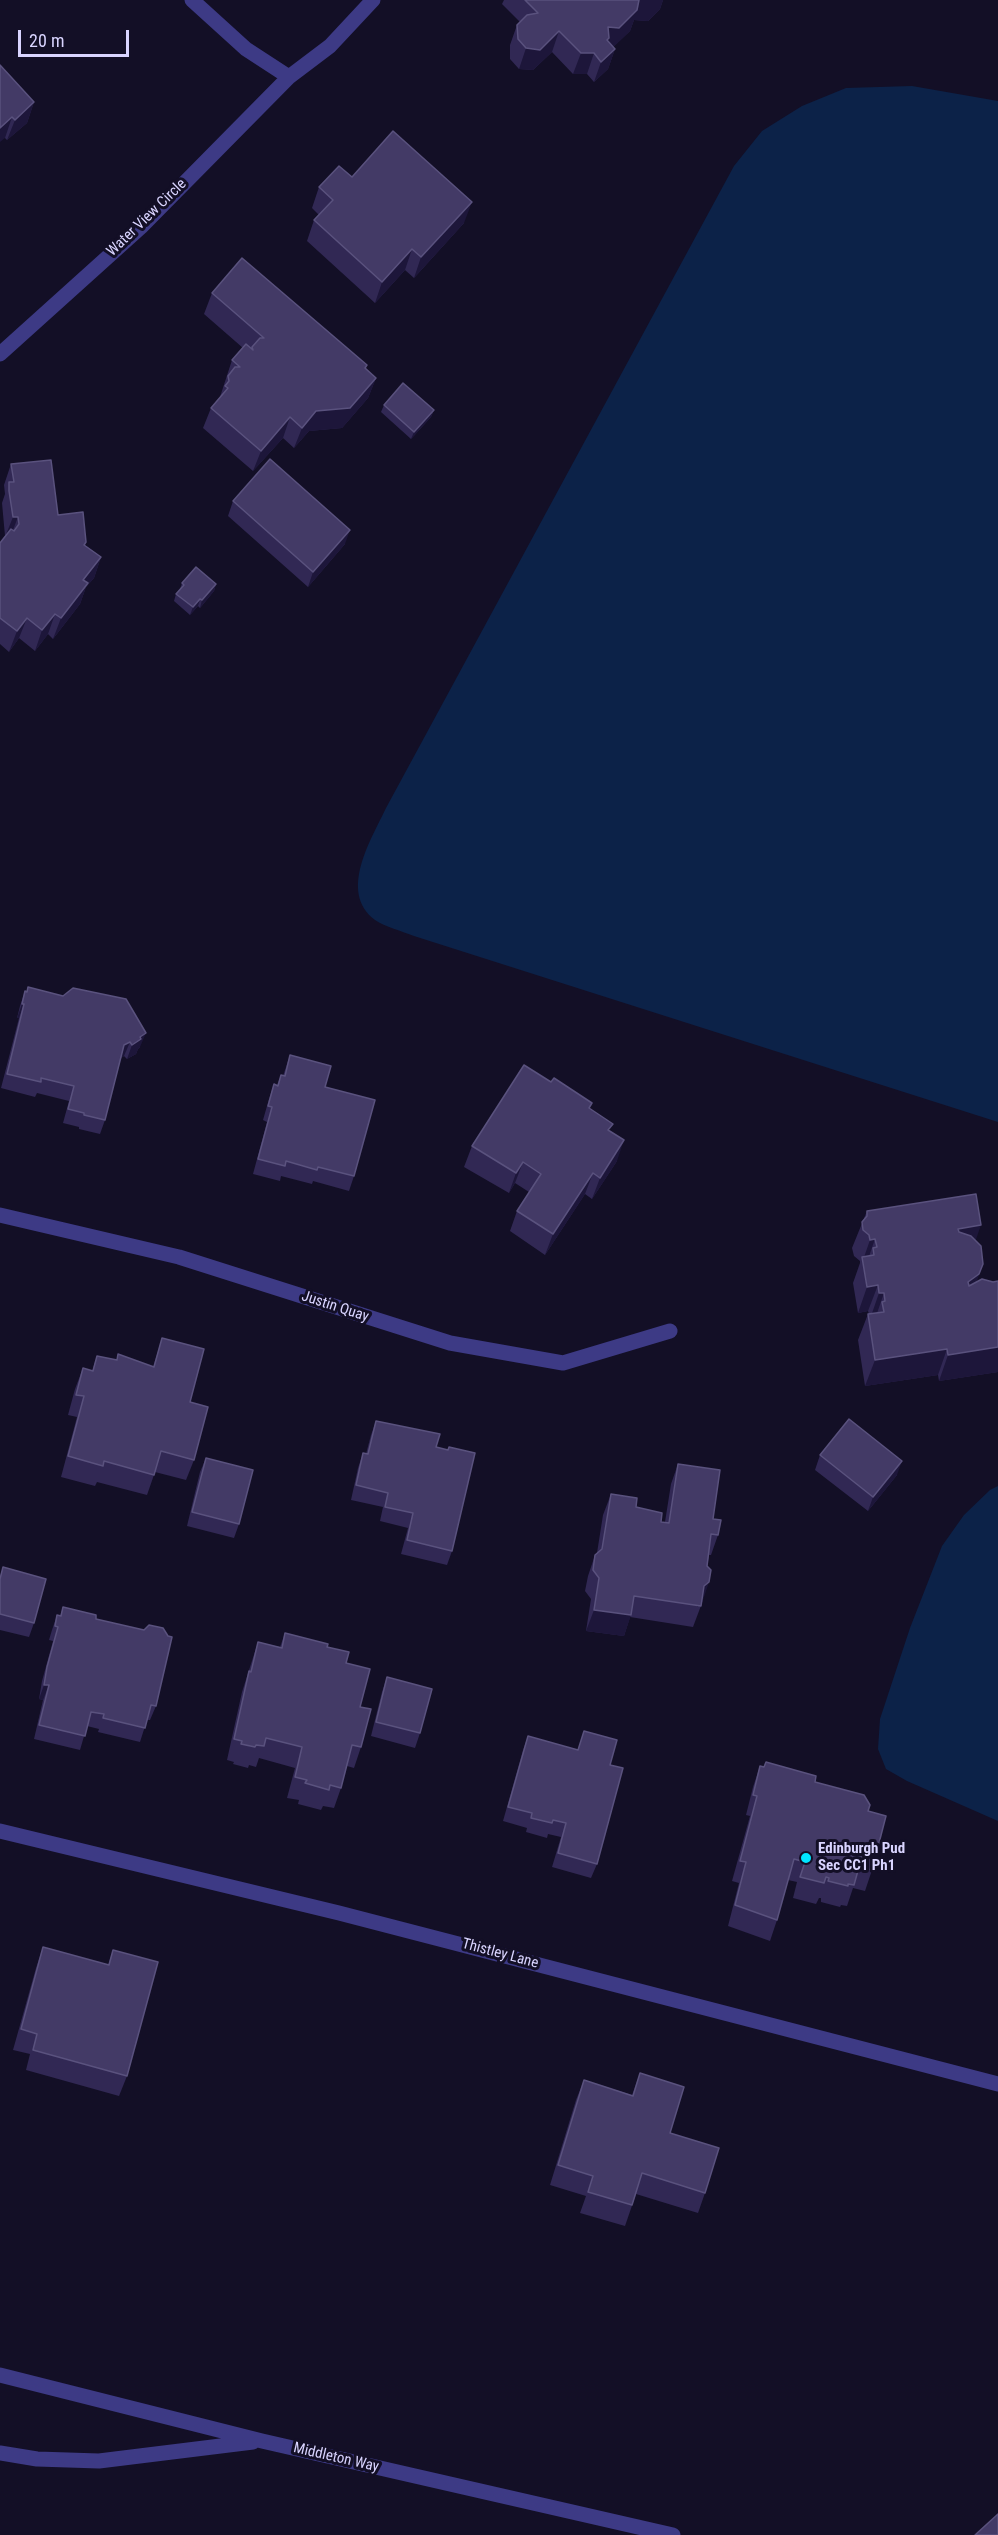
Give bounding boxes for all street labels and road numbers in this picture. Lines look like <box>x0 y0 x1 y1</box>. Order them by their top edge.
street label: Water View Circle <box>103 176 191 260</box>
street label: Justin Quay <box>299 1288 371 1326</box>
street label: Thistley Lane <box>460 1935 540 1973</box>
street label: Middleton Way <box>292 2439 380 2477</box>

